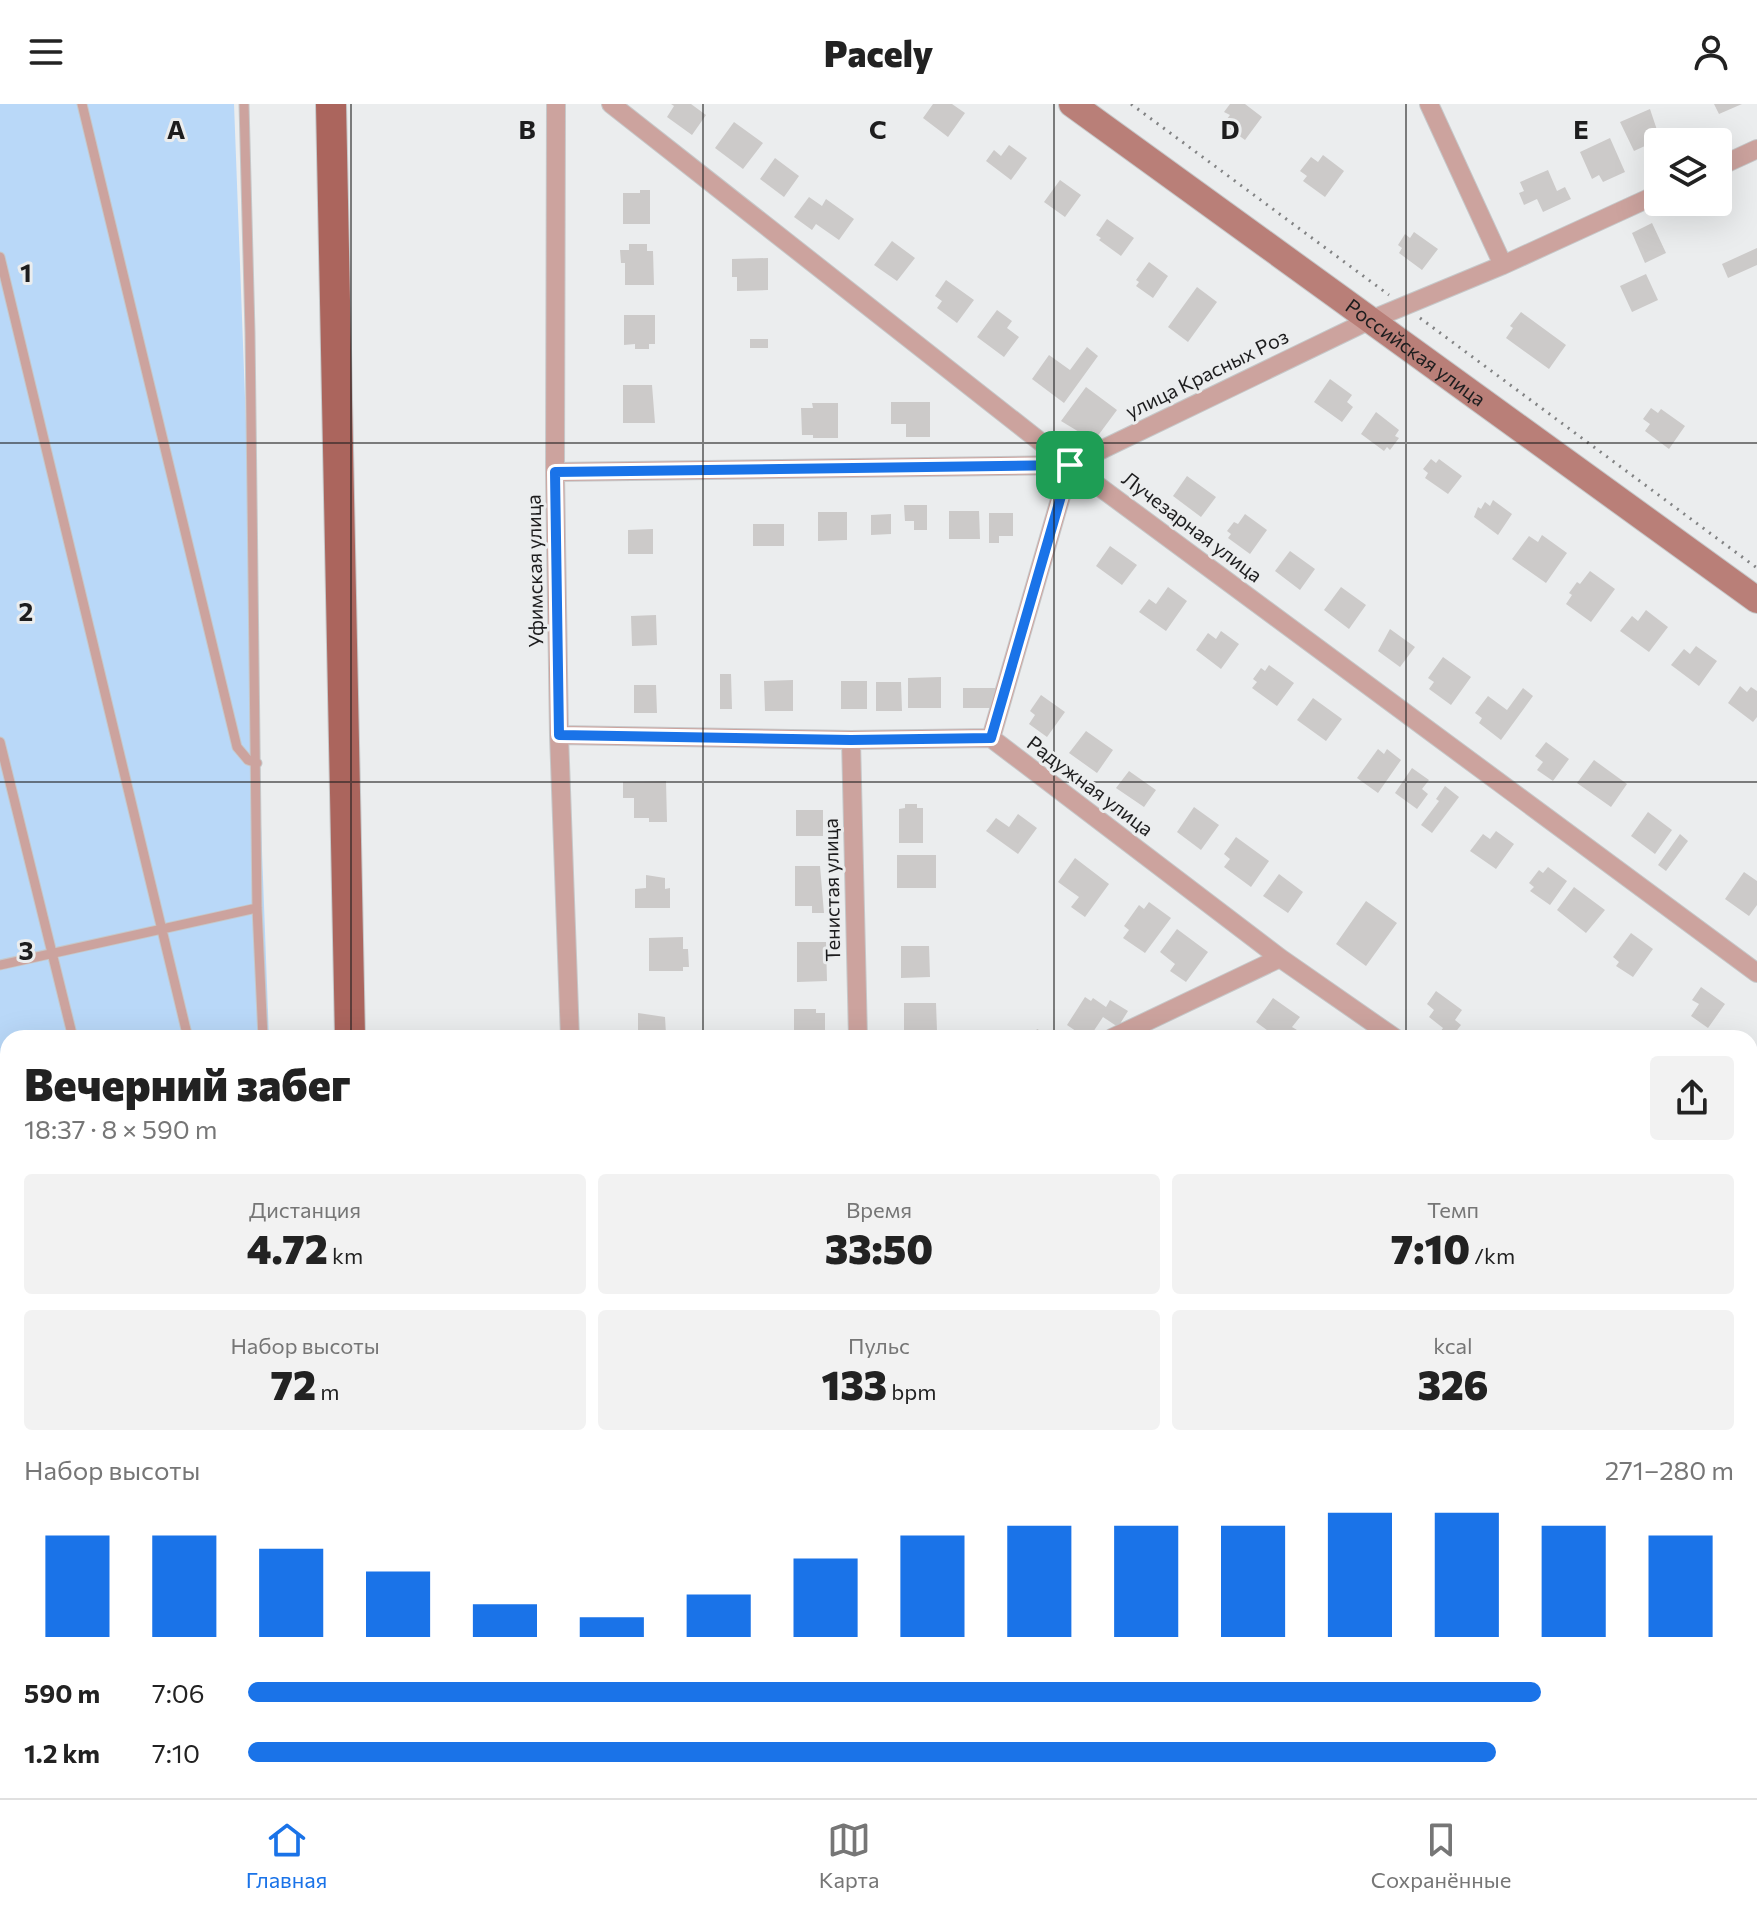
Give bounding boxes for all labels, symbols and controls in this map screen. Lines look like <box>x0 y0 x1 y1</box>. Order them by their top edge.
icon: menu <box>24 30 68 74</box>
text: Pacely <box>824 30 933 74</box>
icon: person <box>1689 30 1733 74</box>
text: A <box>167 113 186 144</box>
text: B <box>518 113 536 144</box>
text: C <box>869 113 887 144</box>
text: D <box>1220 113 1240 144</box>
text: E <box>1573 113 1589 144</box>
map controls <box>1644 128 1732 216</box>
button: layers <box>1644 128 1732 216</box>
text: 1 <box>20 256 32 287</box>
street label: Российская улица <box>1341 293 1491 411</box>
street label: улица Красных Роз <box>1121 323 1292 423</box>
pin <box>1036 431 1104 499</box>
icon: arrive <box>1048 443 1092 487</box>
street label: Лучезарная улица <box>1118 466 1267 587</box>
street label: Уфимская улица <box>521 494 547 648</box>
text: 2 <box>19 595 33 626</box>
street label: Радужная улица <box>1023 730 1158 840</box>
street label: Тенистая улица <box>818 818 844 962</box>
text: 3 <box>18 934 34 965</box>
text: Вечерний забег <box>24 1056 350 1110</box>
button: share <box>1650 1056 1734 1140</box>
text: 18:37 · 8 × 590 m <box>24 1113 217 1144</box>
text: Дистанция <box>249 1196 361 1223</box>
text: Время <box>846 1196 912 1223</box>
text: Темп <box>1427 1196 1479 1223</box>
text: 4.72 <box>247 1223 328 1272</box>
text: 33:50 <box>825 1223 933 1272</box>
text: 7:10 <box>1391 1223 1470 1272</box>
text: km <box>328 1242 363 1269</box>
text: /km <box>1470 1242 1515 1269</box>
text: Набор высоты <box>230 1332 380 1359</box>
text: Пульс <box>848 1332 910 1359</box>
text: kcal <box>1433 1332 1473 1359</box>
text: 72 <box>271 1359 316 1408</box>
text: 133 <box>822 1359 887 1408</box>
text: 326 <box>1418 1359 1488 1408</box>
text: m <box>316 1378 339 1405</box>
text: bpm <box>887 1378 936 1405</box>
text: Набор высоты <box>24 1454 200 1485</box>
text: 271–280 m <box>1605 1454 1734 1485</box>
text: 590 m <box>24 1677 100 1708</box>
text: 7:06 <box>152 1677 205 1708</box>
text: 1.2 km <box>24 1737 100 1768</box>
text: 7:10 <box>152 1737 200 1768</box>
tab: Главная <box>246 1818 327 1893</box>
tab: Карта <box>819 1818 879 1893</box>
tab: Сохранённые <box>1371 1818 1511 1893</box>

